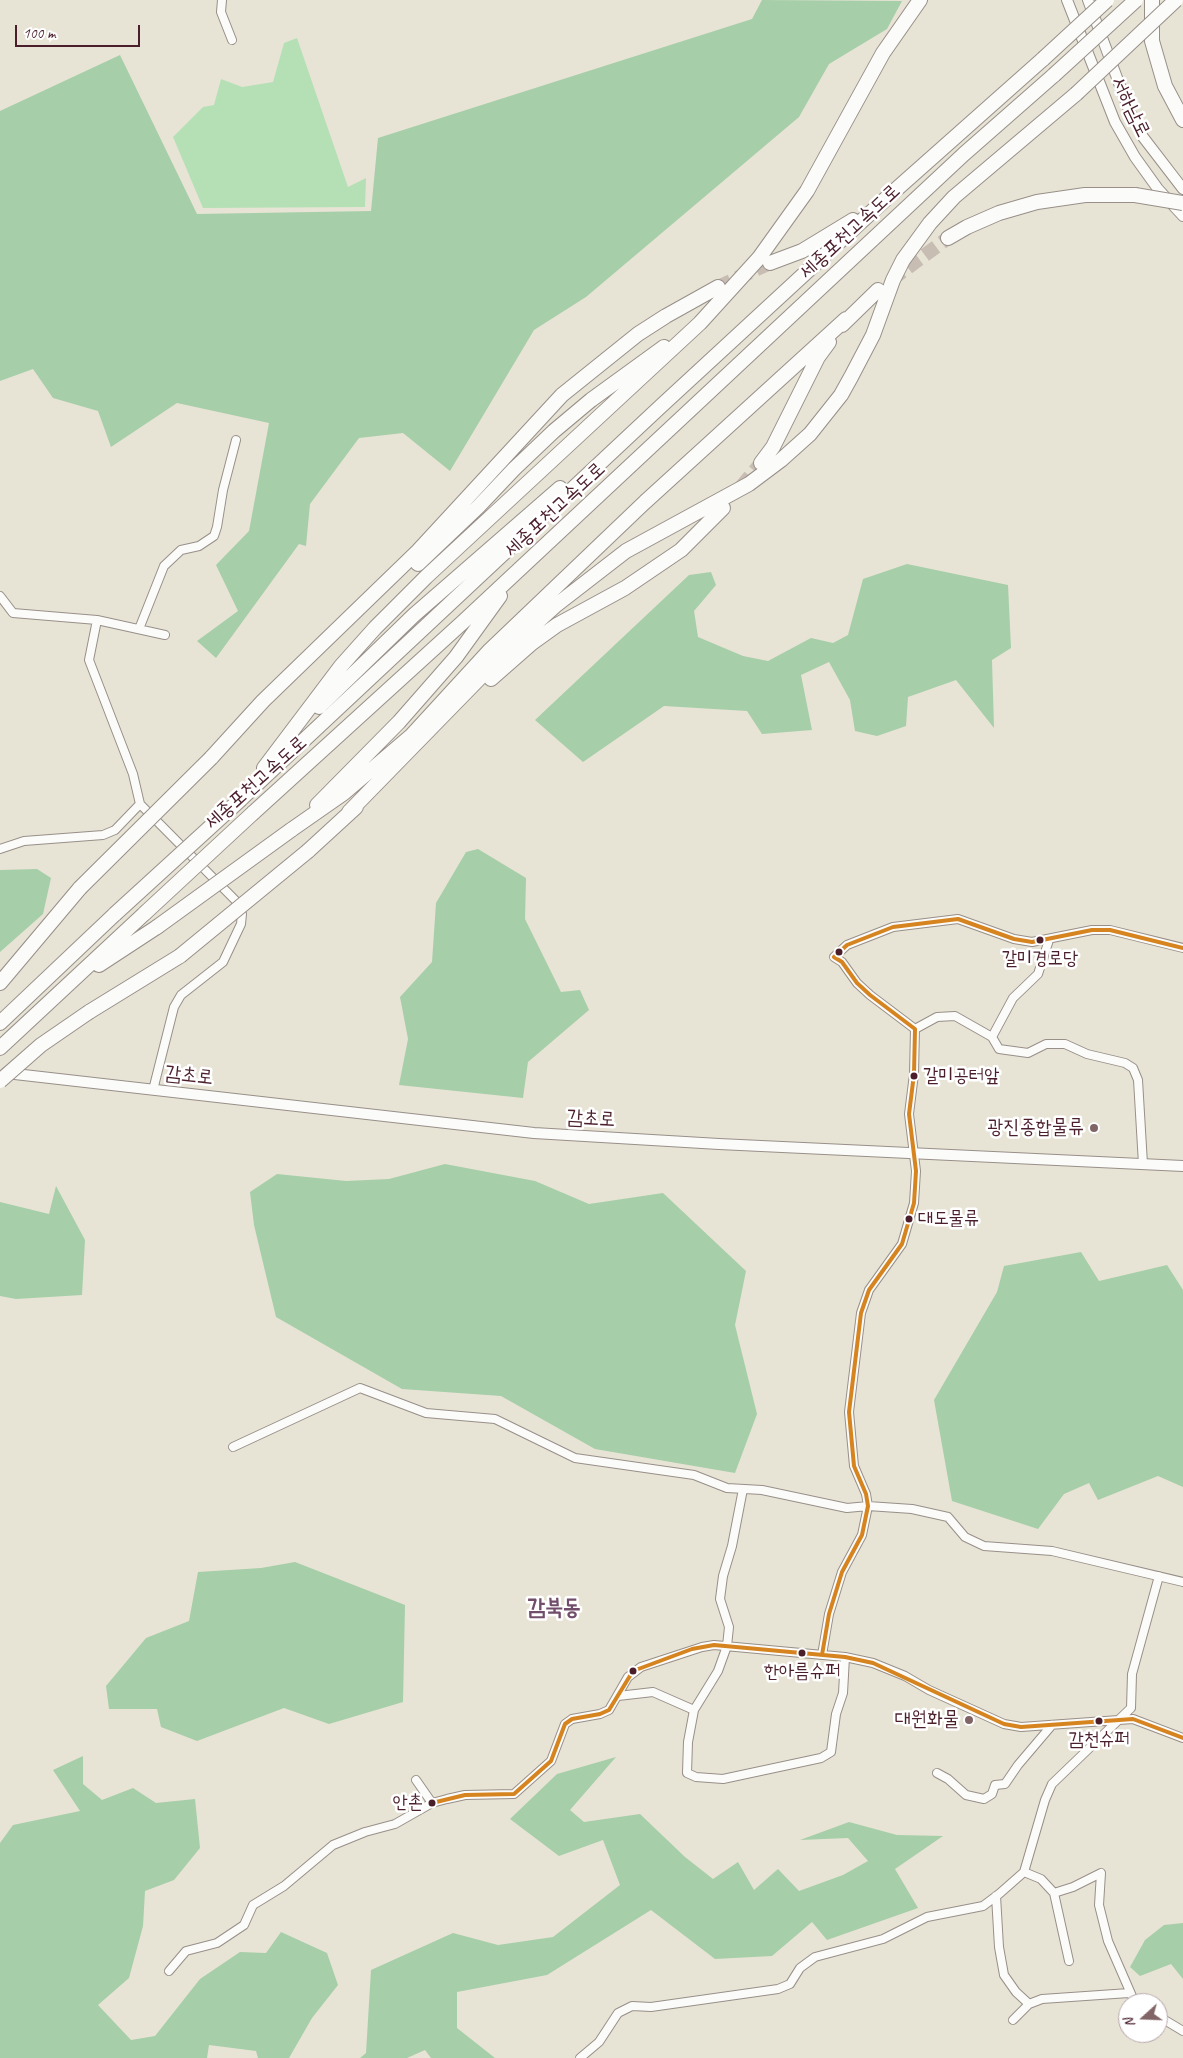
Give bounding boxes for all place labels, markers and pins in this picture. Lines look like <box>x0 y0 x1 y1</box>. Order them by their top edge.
marker: 갈미경로당 <box>1035 935 1045 945</box>
unlabelled marker <box>834 947 844 957</box>
place label: 갈미경로당 <box>1002 948 1078 970</box>
place label: 갈미공터앞 <box>923 1065 999 1087</box>
marker: 갈미공터앞 <box>909 1071 919 1081</box>
place label: 광진종합물류 <box>987 1116 1084 1140</box>
marker: 광진종합물류 <box>1088 1122 1100 1134</box>
place label: 대도물류 <box>918 1208 979 1230</box>
marker: 대도물류 <box>904 1214 914 1224</box>
marker: 한아름슈퍼 <box>797 1648 807 1658</box>
place label: 한아름슈퍼 <box>764 1661 840 1683</box>
unlabelled marker <box>628 1666 638 1676</box>
place label: 대원화물 <box>895 1708 959 1732</box>
marker: 대원화물 <box>963 1714 975 1726</box>
marker: 감천슈퍼 <box>1094 1716 1104 1726</box>
place label: 감천슈퍼 <box>1068 1729 1130 1751</box>
place label: 안촌 <box>392 1792 423 1814</box>
marker: 안촌 <box>427 1798 437 1808</box>

